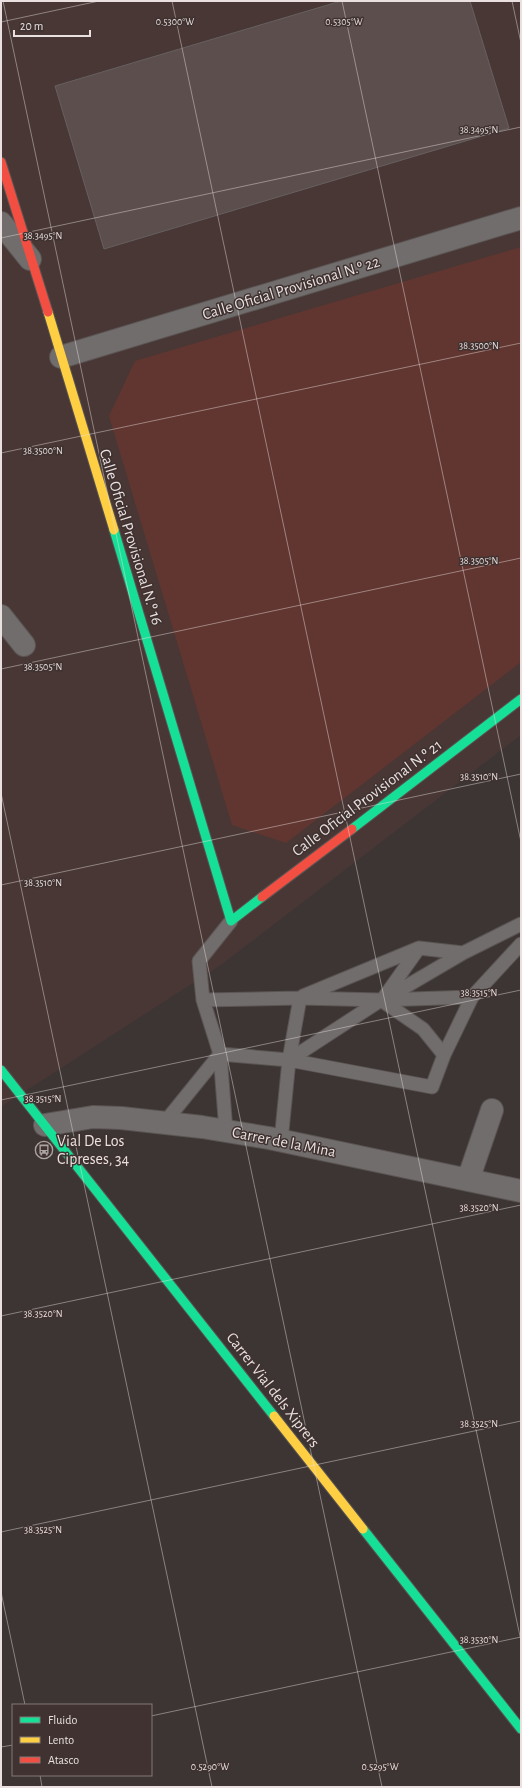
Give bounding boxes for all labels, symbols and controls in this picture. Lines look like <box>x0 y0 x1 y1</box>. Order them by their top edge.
scale bar <box>14 12 90 38</box>
text: 0.5300°W <box>156 17 194 27</box>
text: 0.5305°W <box>325 17 363 27</box>
text: 20 m <box>20 20 43 32</box>
text: 38.3495°N <box>460 125 498 135</box>
text: 38.3495°N <box>24 231 62 241</box>
street label: Calle Oficial Provisional N.º 22 <box>200 253 382 323</box>
text: 38.3500°N <box>459 341 499 351</box>
text: 38.3500°N <box>23 446 63 456</box>
street label: Calle Oficial Provisional N.º 16 <box>97 447 165 627</box>
text: 38.3505°N <box>460 556 498 566</box>
text: 38.3505°N <box>24 662 62 672</box>
street label: Calle Oficial Provisional N.º 21 <box>289 737 445 859</box>
text: 38.3510°N <box>460 772 498 782</box>
text: 38.3510°N <box>24 878 62 888</box>
text: 38.3515°N <box>461 988 497 998</box>
text: 38.3515°N <box>25 1094 61 1104</box>
street label: Carrer de la Mina <box>231 1124 337 1160</box>
place label: Vial De Los Cipreses, 34 <box>57 1133 130 1167</box>
bus stop icon: Vial De Los Cipreses, 34 <box>34 1140 54 1160</box>
text: 38.3520°N <box>459 1203 499 1213</box>
text: 38.3520°N <box>23 1309 63 1319</box>
street label: Carrer Vial dels Xiprers <box>223 1329 323 1451</box>
text: 38.3525°N <box>460 1419 498 1429</box>
text: 38.3525°N <box>24 1525 62 1535</box>
text: 38.3530°N <box>460 1635 498 1645</box>
legend <box>12 1704 152 1776</box>
text: Fluido <box>48 1714 77 1726</box>
text: Lento <box>48 1734 74 1746</box>
text: Atasco <box>48 1754 79 1766</box>
text: 0.5290°W <box>191 1762 229 1772</box>
text: 0.5295°W <box>361 1762 399 1772</box>

